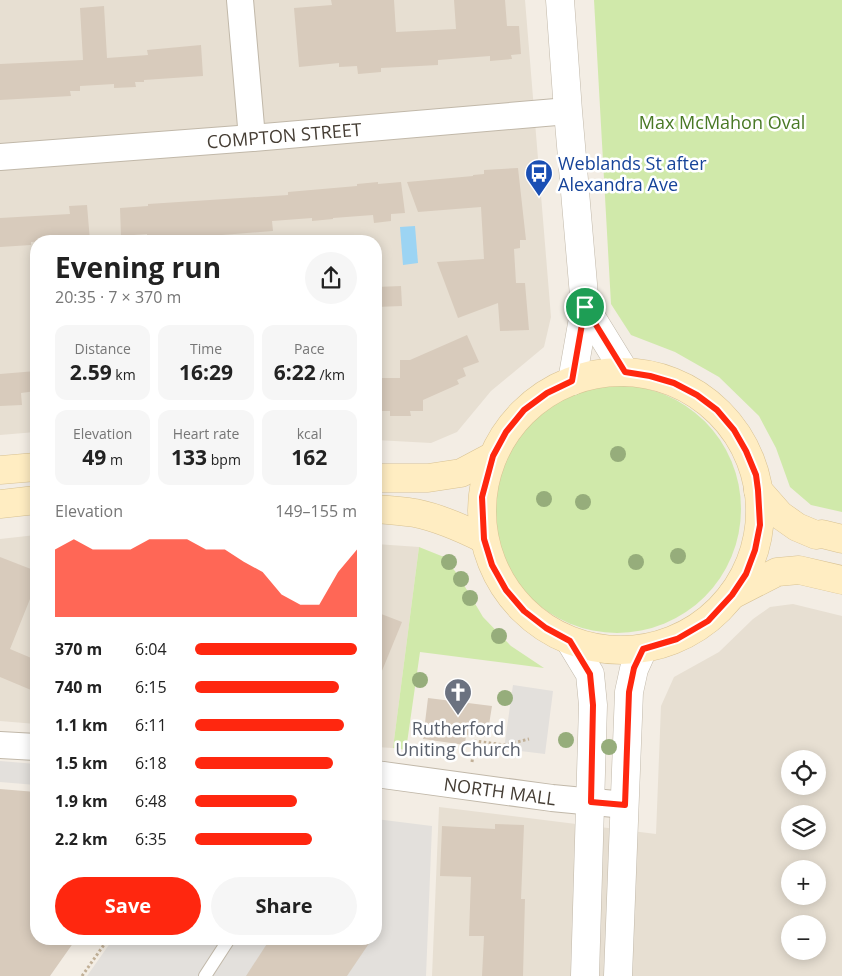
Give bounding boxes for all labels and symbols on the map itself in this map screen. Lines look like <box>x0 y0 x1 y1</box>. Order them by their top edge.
park label: Max McMahon Oval <box>639 110 805 134</box>
street label: COMPTON STREET <box>206 117 363 153</box>
place label: Weblands St after Alexandra Ave <box>558 151 707 196</box>
bus stop icon: Weblands St after Alexandra Ave <box>524 158 554 197</box>
pin <box>564 286 606 328</box>
church icon: Rutherford Uniting Church <box>443 677 473 716</box>
place label: Rutherford Uniting Church <box>395 716 521 761</box>
street label: NORTH MALL <box>442 771 557 810</box>

